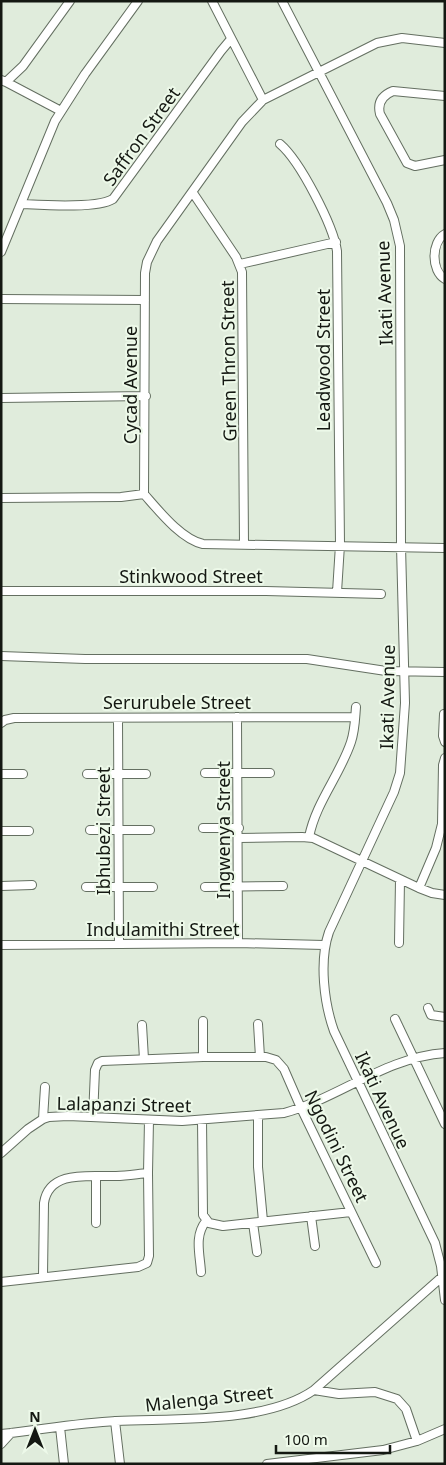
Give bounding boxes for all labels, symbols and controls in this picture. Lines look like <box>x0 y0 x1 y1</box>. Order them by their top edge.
street label: Saffron Street <box>97 81 185 190</box>
street label: Ikati Avenue <box>370 240 398 346</box>
street label: Green Thron Street <box>215 280 241 442</box>
street label: Leadwood Street <box>311 288 335 431</box>
street label: Cycad Avenue <box>118 326 142 444</box>
street label: Stinkwood Street <box>119 564 263 588</box>
street label: Ikati Avenue <box>374 644 400 750</box>
street label: Serurubele Street <box>103 690 252 714</box>
street label: Ingwenya Street <box>211 761 235 899</box>
street label: Ibhubezi Street <box>91 766 115 895</box>
street label: Indulamithi Street <box>87 917 240 941</box>
street label: Ikati Avenue <box>350 1047 416 1153</box>
street label: Ngodini Street <box>299 1086 375 1207</box>
street label: Lalapanzi Street <box>56 1091 192 1117</box>
street label: Malenga Street <box>144 1379 275 1417</box>
north arrow <box>10 1405 60 1455</box>
text: N <box>29 1407 41 1426</box>
scale bar <box>276 1422 390 1454</box>
text: 100 m <box>284 1429 328 1449</box>

